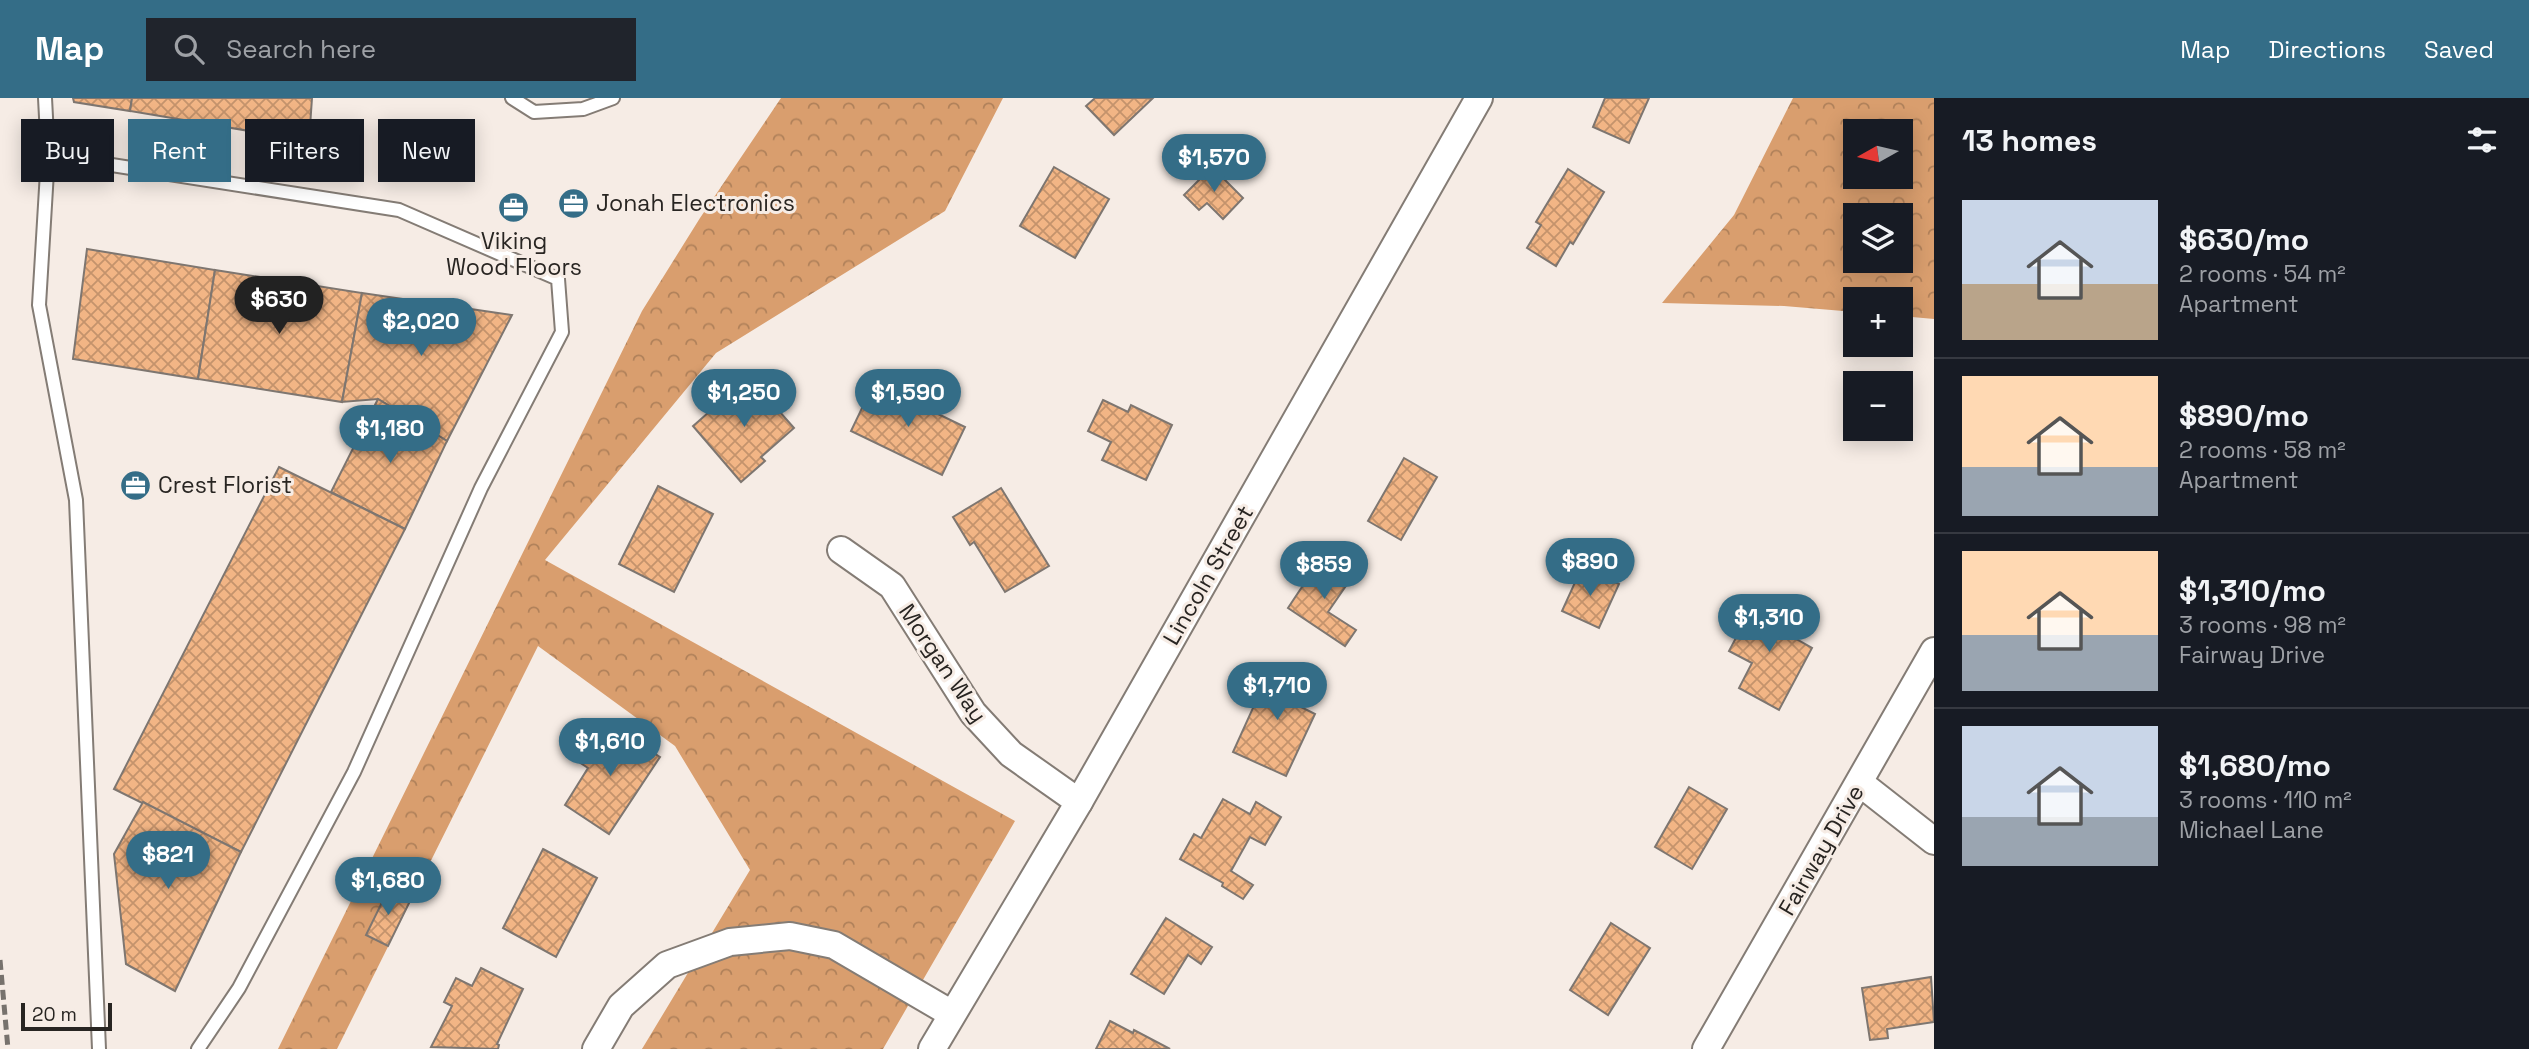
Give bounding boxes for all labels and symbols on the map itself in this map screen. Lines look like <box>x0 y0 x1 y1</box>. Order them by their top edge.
north arrow <box>1843 119 1913 189</box>
pin: $1,570 <box>1157 134 1271 194</box>
office icon: Jonah Electronics <box>556 186 590 220</box>
place label: Jonah Electronics <box>596 188 795 218</box>
office icon: Viking Wood Floors <box>497 190 531 224</box>
place label: Viking Wood Floors <box>446 226 582 282</box>
pin: $630 <box>238 276 320 336</box>
pin: $2,020 <box>364 299 478 358</box>
pin: $1,250 <box>687 370 801 429</box>
pin: $1,590 <box>851 370 965 429</box>
pin: $1,180 <box>333 406 447 465</box>
office icon: Crest Florist <box>118 468 152 502</box>
place label: Crest Florist <box>158 470 292 500</box>
street label: Lincoln Street <box>1156 500 1260 650</box>
pin: $890 <box>1549 538 1631 598</box>
pin: $859 <box>1283 542 1365 601</box>
pin: $1,310 <box>1712 594 1826 654</box>
street label: Morgan Way <box>892 598 994 728</box>
pin: $1,710 <box>1220 662 1334 722</box>
pin: $1,610 <box>553 718 667 778</box>
street label: Fairway Drive <box>1771 779 1871 921</box>
pin: $821 <box>127 832 209 891</box>
pin: $1,680 <box>331 858 445 917</box>
scale bar <box>21 1000 112 1032</box>

